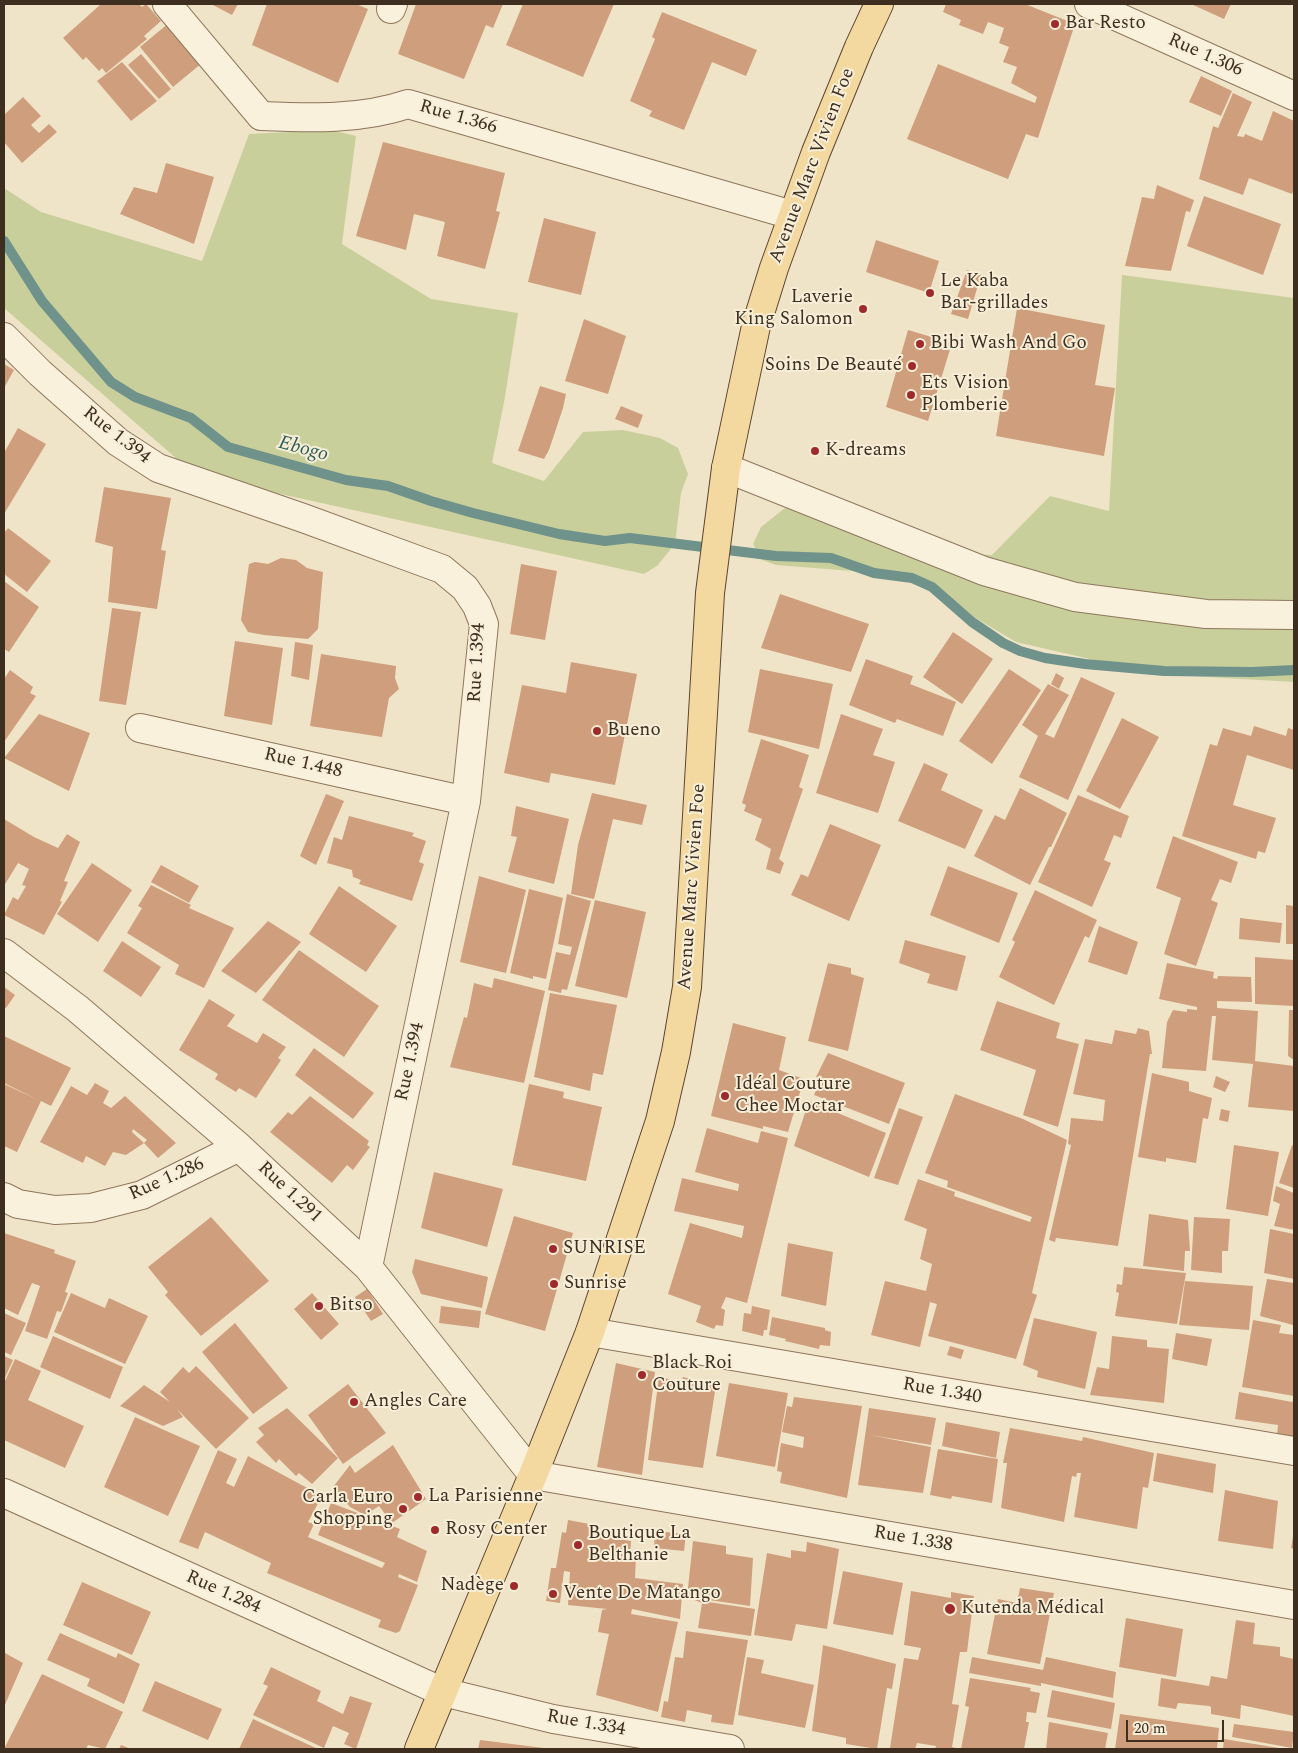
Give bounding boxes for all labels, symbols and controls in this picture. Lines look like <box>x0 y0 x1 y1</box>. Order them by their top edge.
place label: Bar Resto <box>1065 13 1146 35</box>
marker: Bar Resto <box>1049 18 1061 30</box>
street label: Rue 1.306 <box>1164 29 1246 83</box>
street label: Avenue Marc Vivien Foe <box>765 65 861 267</box>
street label: Rue 1.366 <box>416 96 500 140</box>
place label: Le Kaba Bar-grillades <box>940 271 1048 315</box>
place label: Laverie King Salomon <box>734 287 853 331</box>
marker: Le Kaba Bar-grillades <box>924 287 936 299</box>
marker: Laverie King Salomon <box>857 303 869 315</box>
place label: Bibi Wash And Go <box>930 333 1087 355</box>
marker: Bibi Wash And Go <box>914 338 926 350</box>
place label: Soins De Beauté <box>765 355 902 377</box>
marker: Soins De Beauté <box>906 360 918 372</box>
place label: Ets Vision Plomberie <box>921 373 1009 417</box>
marker: Ets Vision Plomberie <box>905 389 917 401</box>
street label: Rue 1.394 <box>77 402 155 470</box>
water label: Ebogo <box>275 432 331 468</box>
place label: K-dreams <box>825 440 907 462</box>
marker: K-dreams <box>809 445 821 457</box>
street label: Rue 1.394 <box>465 623 491 703</box>
place label: Bueno <box>607 720 661 742</box>
marker: Bueno <box>591 725 603 737</box>
street label: Rue 1.448 <box>262 744 344 784</box>
street label: Avenue Marc Vivien Foe <box>674 783 712 991</box>
street label: Rue 1.394 <box>392 1021 430 1103</box>
place label: Idéal Couture Chee Moctar <box>735 1074 851 1118</box>
marker: Idéal Couture Chee Moctar <box>719 1090 731 1102</box>
street label: Rue 1.286 <box>126 1153 208 1207</box>
street label: Rue 1.291 <box>252 1157 326 1229</box>
place label: SUNRISE <box>563 1238 646 1260</box>
marker: SUNRISE <box>547 1243 559 1255</box>
place label: Sunrise <box>564 1273 627 1295</box>
marker: Sunrise <box>548 1278 560 1290</box>
place label: Bitso <box>329 1295 373 1317</box>
marker: Bitso <box>313 1300 325 1312</box>
place label: Black Roi Couture <box>652 1353 732 1397</box>
marker: Black Roi Couture <box>636 1369 648 1381</box>
street label: Rue 1.340 <box>901 1374 983 1410</box>
place label: Angles Care <box>364 1391 467 1413</box>
marker: Angles Care <box>348 1396 360 1408</box>
place label: La Parisienne <box>428 1486 543 1508</box>
place label: Carla Euro Shopping <box>302 1487 393 1531</box>
marker: La Parisienne <box>412 1491 424 1503</box>
marker: Carla Euro Shopping <box>397 1503 409 1515</box>
place label: Rosy Center <box>445 1519 547 1541</box>
street label: Rue 1.338 <box>872 1522 954 1558</box>
place label: Boutique La Belthanie <box>588 1523 691 1567</box>
marker: Rosy Center <box>429 1524 441 1536</box>
marker: Boutique La Belthanie <box>572 1539 584 1551</box>
street label: Rue 1.284 <box>182 1566 264 1620</box>
place label: Nadège <box>441 1575 504 1597</box>
marker: Nadège <box>508 1580 520 1592</box>
place label: Vente De Matango <box>563 1583 721 1605</box>
marker: Vente De Matango <box>547 1588 559 1600</box>
place label: Kutenda Médical <box>961 1598 1104 1620</box>
marker: Kutenda Médical <box>943 1602 957 1616</box>
street label: Rue 1.334 <box>545 1706 627 1742</box>
scale bar <box>1128 1710 1226 1742</box>
text: 20 m <box>1134 1717 1166 1740</box>

